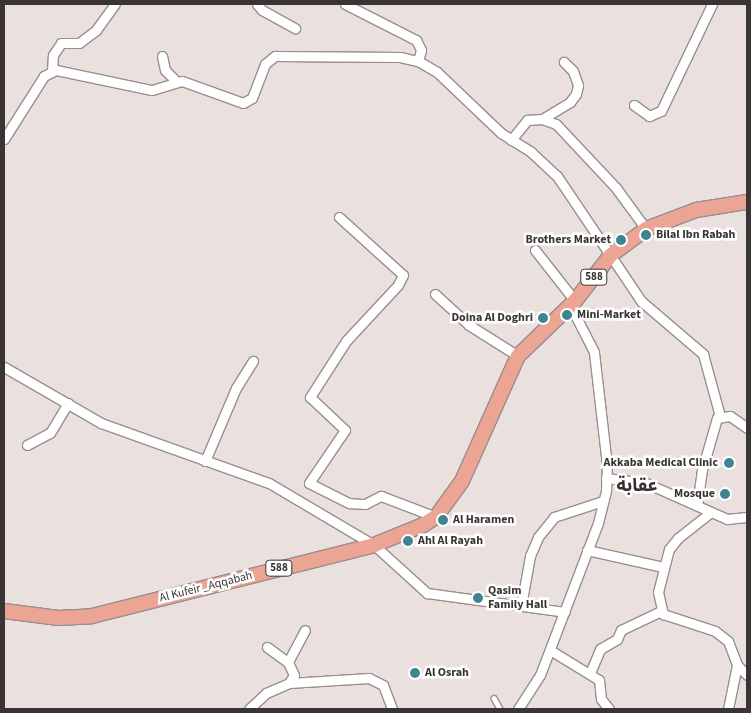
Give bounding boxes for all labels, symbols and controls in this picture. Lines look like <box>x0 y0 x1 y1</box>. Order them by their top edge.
place label: Bilal Ibn Rabah <box>656 228 735 242</box>
marker: Bilal Ibn Rabah <box>640 229 652 241</box>
place label: Brothers Market <box>526 233 611 247</box>
marker: Brothers Market <box>615 234 627 246</box>
road number: 588 <box>580 268 608 286</box>
place label: Mini-Market <box>577 308 641 322</box>
marker: Mini-Market <box>561 309 573 321</box>
place label: Doina Al Doghri <box>451 311 533 325</box>
marker: Doina Al Doghri <box>537 312 549 324</box>
place label: Akkaba Medical Clinic <box>604 456 718 470</box>
marker: Akkaba Medical Clinic <box>722 456 736 470</box>
district label: عقابة <box>617 475 657 497</box>
place label: Mosque <box>674 487 715 501</box>
marker: Mosque <box>719 488 731 500</box>
place label: Al Haramen <box>453 513 514 527</box>
marker: Al Haramen <box>437 514 449 526</box>
place label: Ahl Al Rayah <box>418 534 483 548</box>
marker: Ahl Al Rayah <box>402 535 414 547</box>
road number: 588 <box>265 560 293 576</box>
street label: Al Kufeir _Aqqabah <box>158 569 254 605</box>
place label: Qasim Family Hall <box>488 584 547 612</box>
marker: Qasim Family Hall <box>472 592 484 604</box>
place label: Al Osrah <box>425 666 469 680</box>
marker: Al Osrah <box>409 667 421 679</box>

